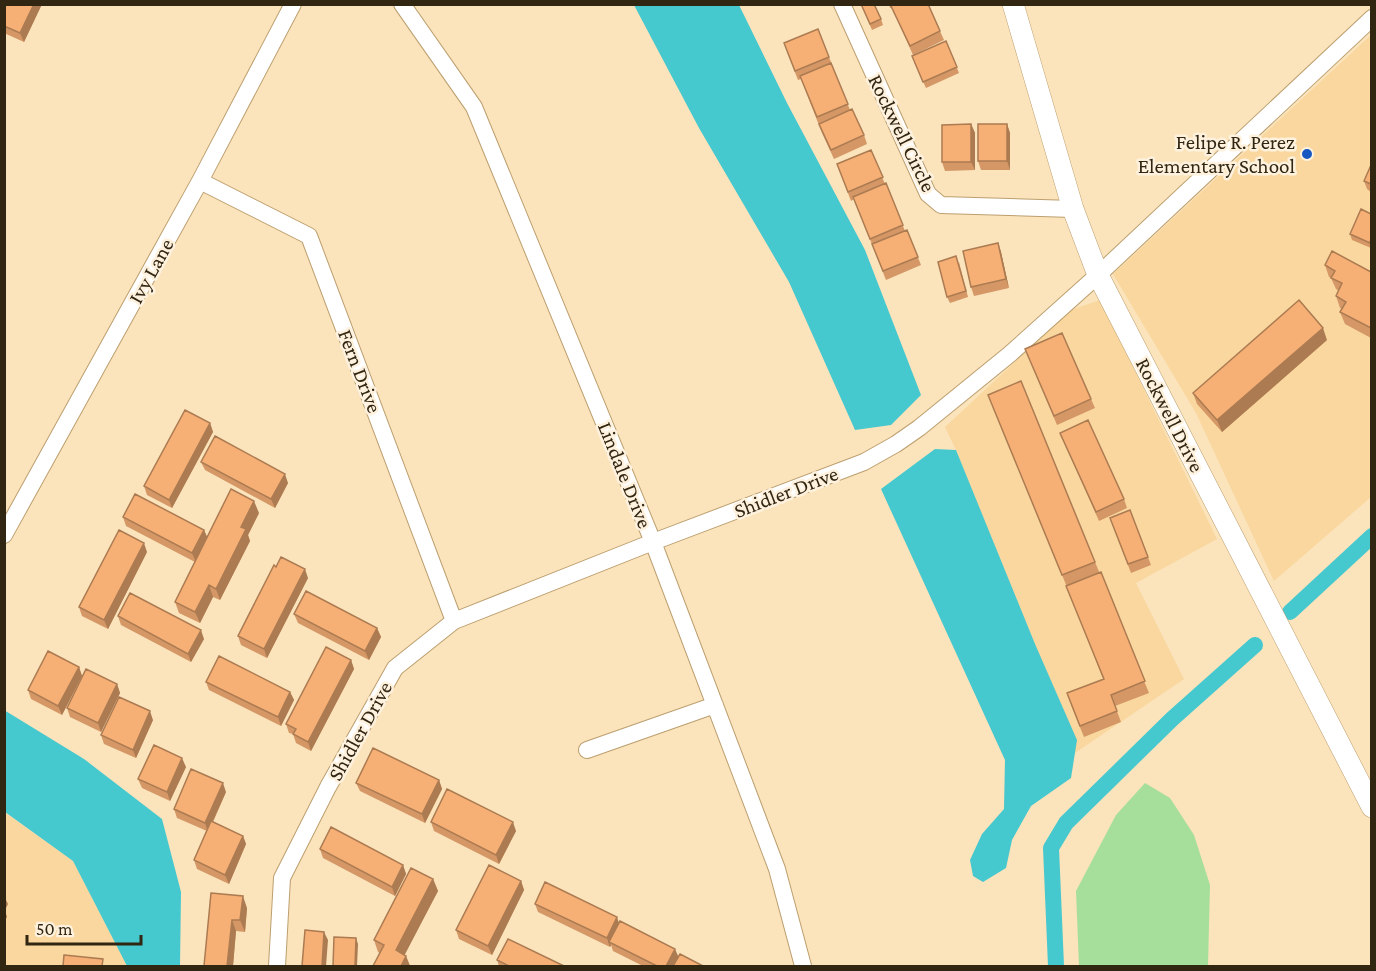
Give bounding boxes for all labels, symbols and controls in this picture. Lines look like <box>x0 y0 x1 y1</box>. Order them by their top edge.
street label: Rockwell Circle <box>863 70 941 196</box>
place label: Felipe R. Perez Elementary School <box>1138 130 1295 178</box>
marker: Felipe R. Perez Elementary School <box>1300 147 1314 161</box>
street label: Ivy Lane <box>123 234 179 308</box>
street label: Fern Drive <box>333 326 387 416</box>
street label: Rockwell Drive <box>1131 354 1209 476</box>
street label: Lindale Drive <box>593 418 657 532</box>
street label: Shidler Drive <box>731 461 841 523</box>
street label: Shidler Drive <box>323 677 397 785</box>
scale bar <box>27 908 141 946</box>
text: 50 m <box>36 919 73 939</box>

